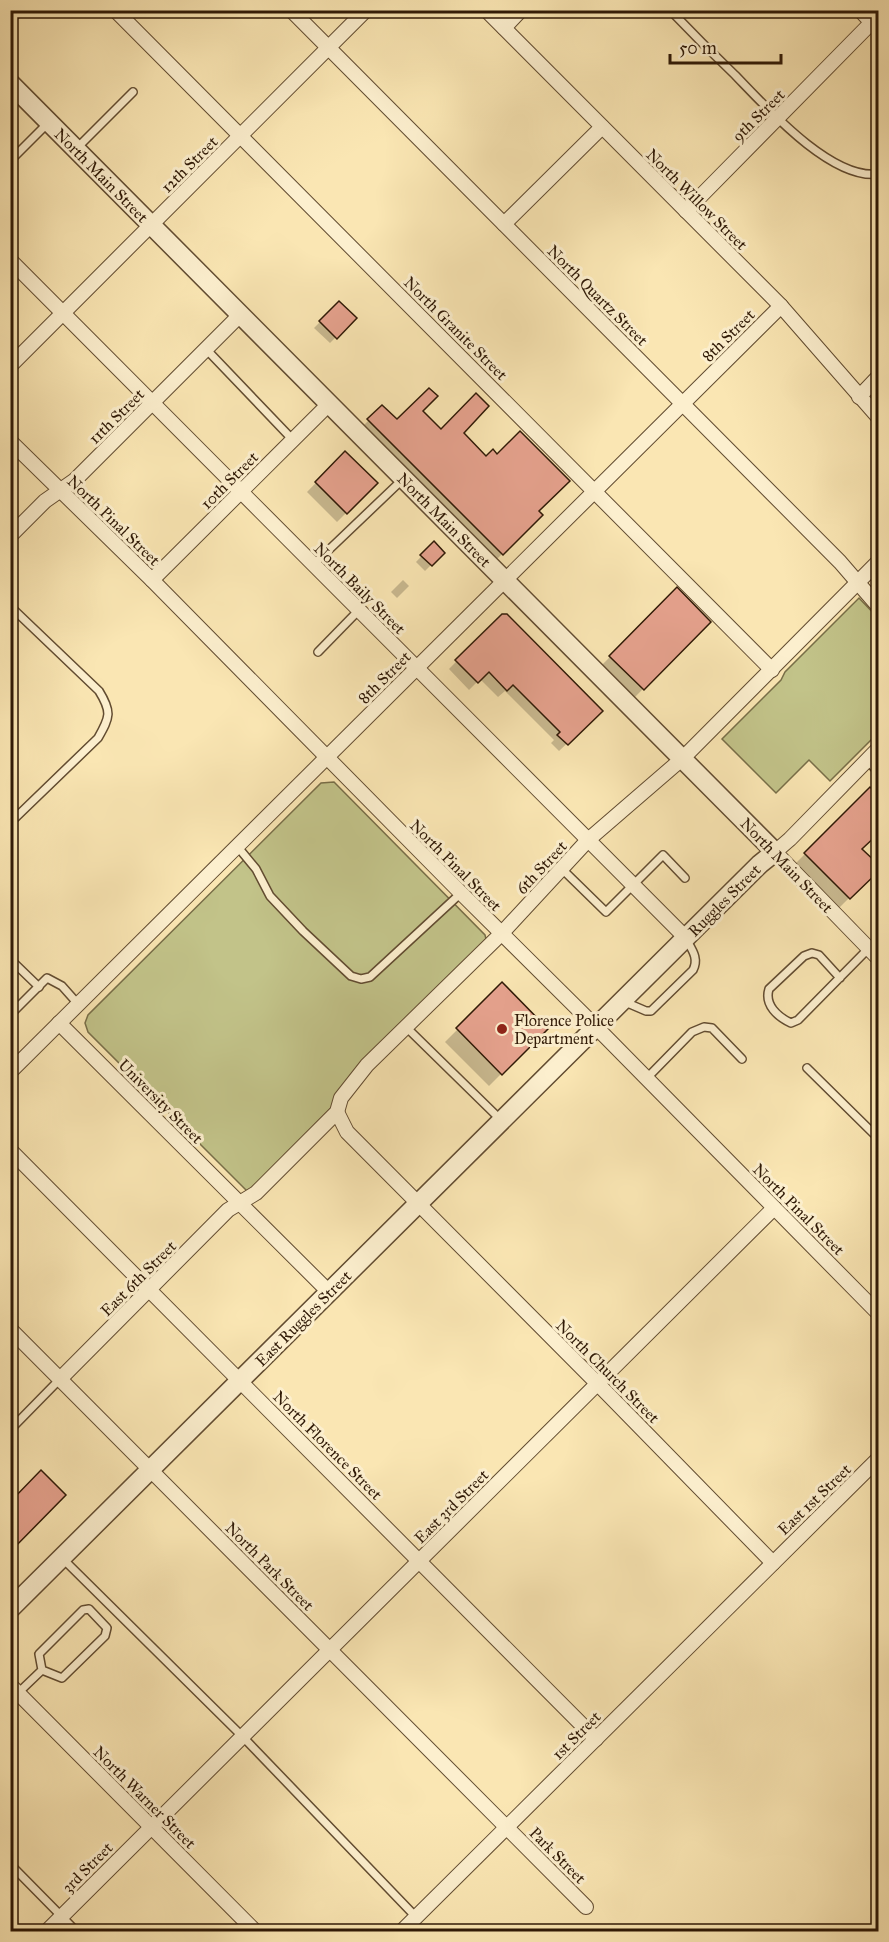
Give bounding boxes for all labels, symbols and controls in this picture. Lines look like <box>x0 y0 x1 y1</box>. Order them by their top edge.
scale bar <box>670 27 781 65</box>
text: 50 m <box>679 37 717 59</box>
street label: 9th Street <box>728 85 789 146</box>
street label: North Main Street <box>51 124 152 227</box>
street label: 12th Street <box>157 132 222 197</box>
street label: North Willow Street <box>642 145 751 254</box>
street label: North Quartz Street <box>543 241 652 350</box>
street label: North Granite Street <box>400 273 512 384</box>
street label: 8th Street <box>698 305 759 365</box>
street label: 11th Street <box>85 385 148 448</box>
street label: 10th Street <box>197 447 262 513</box>
street label: North Main Street <box>393 469 495 571</box>
street label: North Pinal Street <box>63 471 164 570</box>
street label: North Baily Street <box>310 539 410 638</box>
street label: 8th Street <box>354 647 415 707</box>
street label: North Main Street <box>736 814 837 917</box>
street label: North Pinal Street <box>406 816 506 915</box>
street label: 6th Street <box>512 836 571 898</box>
street label: Ruggles Street <box>684 860 765 941</box>
place label: Florence Police Department <box>514 1011 614 1048</box>
marker: Florence Police Department <box>495 1022 509 1036</box>
street label: University Street <box>114 1055 207 1148</box>
street label: North Pinal Street <box>749 1160 849 1259</box>
street label: East 6th Street <box>97 1236 180 1320</box>
street label: East Ruggles Street <box>251 1266 356 1371</box>
street label: North Church Street <box>552 1316 664 1427</box>
street label: North Florence Street <box>269 1387 386 1504</box>
street label: East 1st Street <box>774 1460 855 1539</box>
street label: East 3rd Street <box>410 1465 493 1547</box>
street label: North Park Street <box>221 1518 318 1615</box>
street label: 1st Street <box>548 1707 605 1764</box>
street label: North Warner Street <box>89 1742 200 1853</box>
street label: Park Street <box>525 1823 590 1888</box>
street label: 3rd Street <box>58 1838 117 1897</box>

